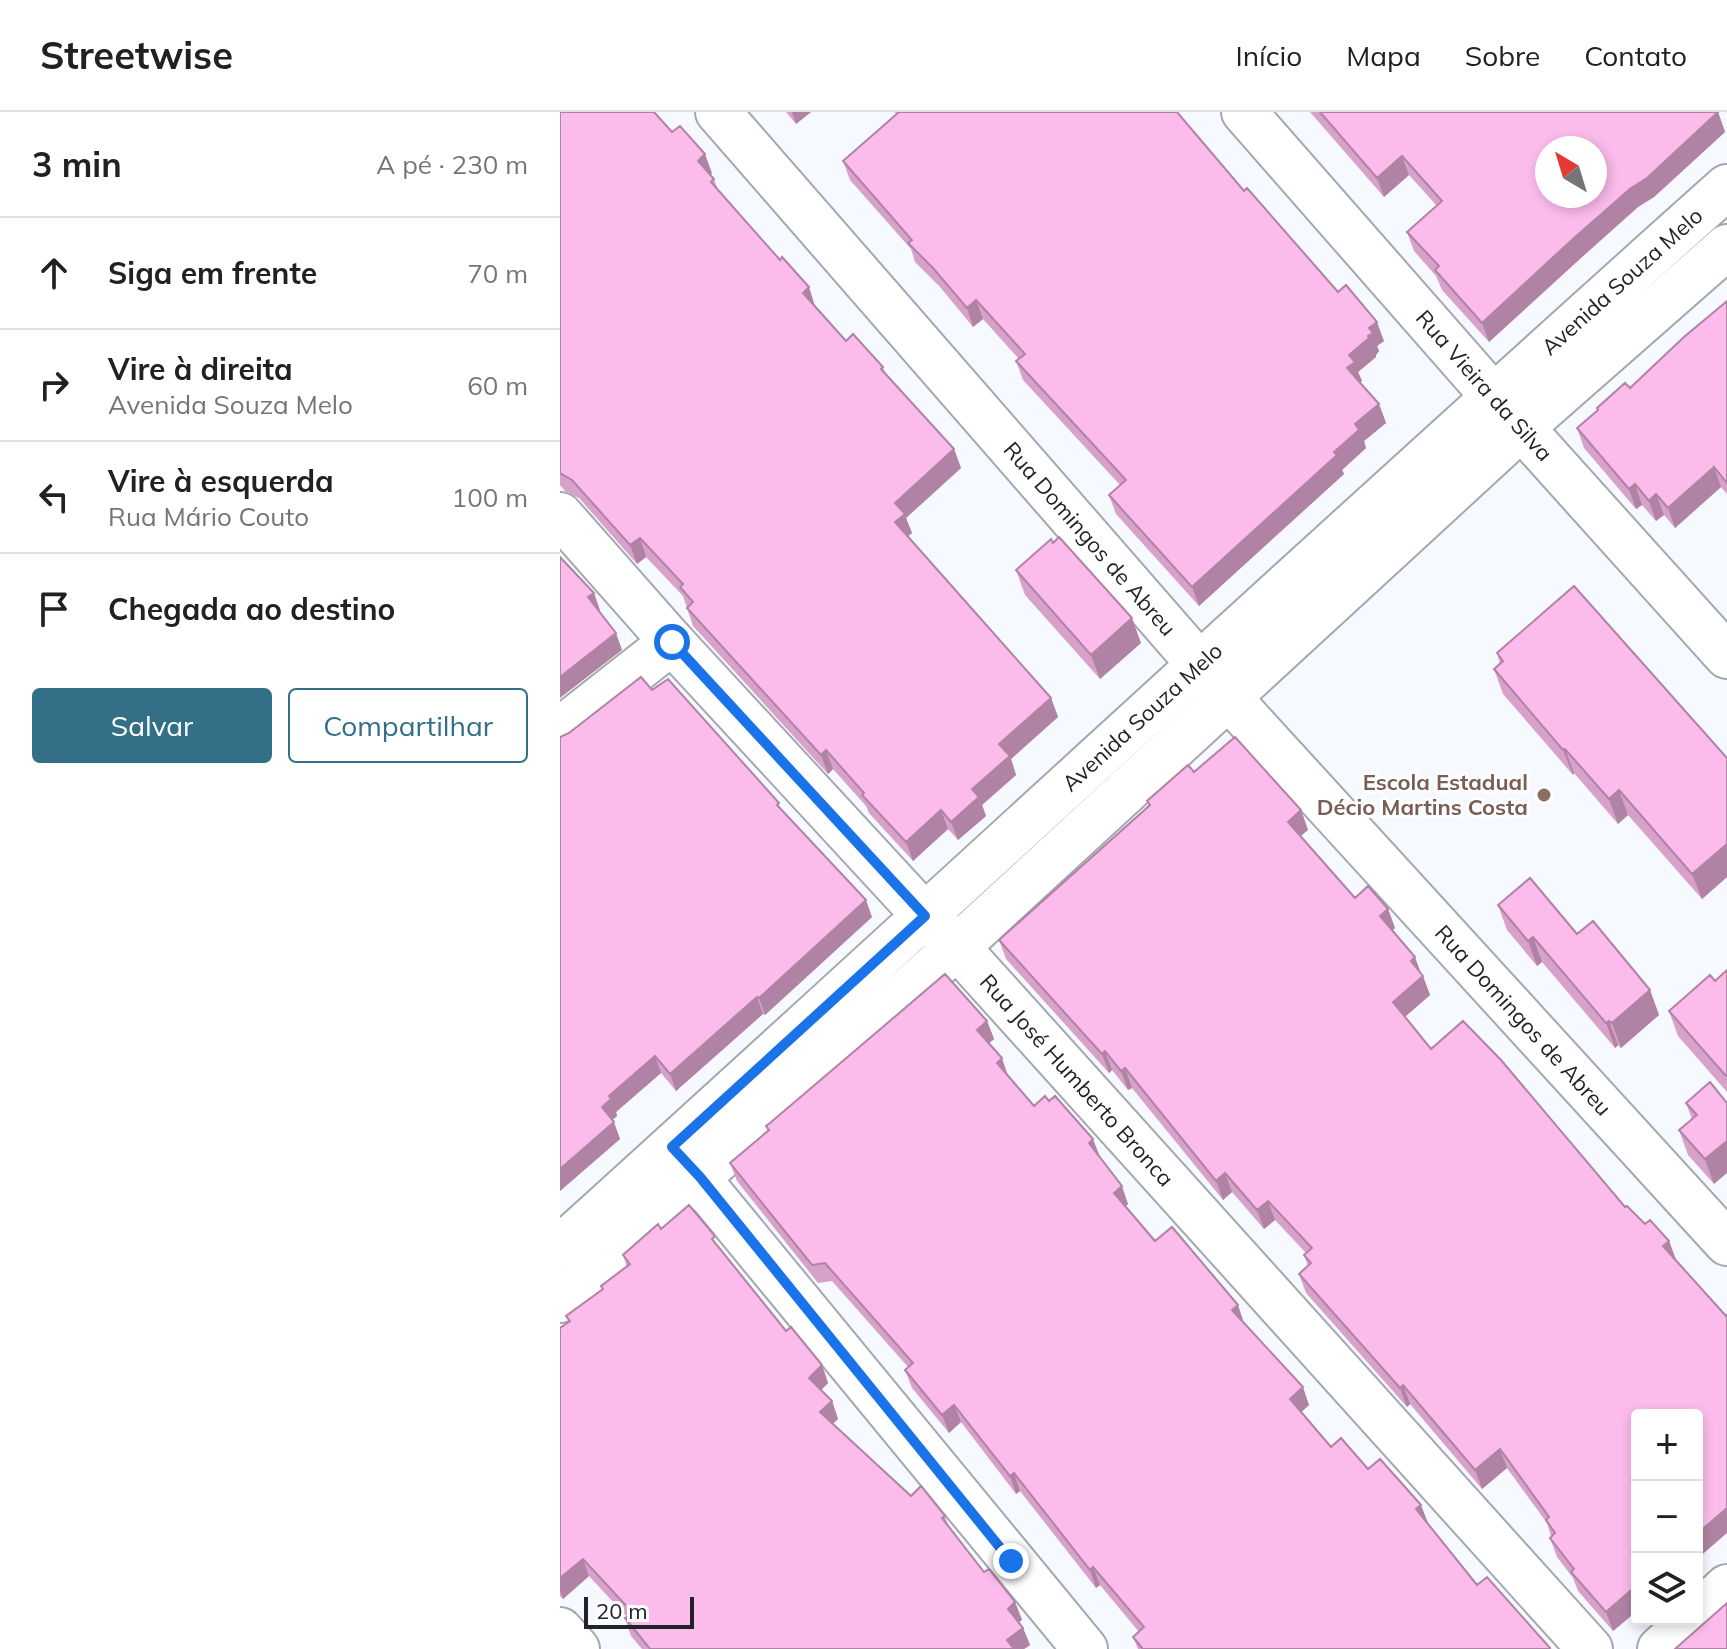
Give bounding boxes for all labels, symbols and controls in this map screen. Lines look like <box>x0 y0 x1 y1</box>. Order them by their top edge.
text: Streetwise <box>40 31 233 79</box>
text: Início <box>1235 38 1302 73</box>
text: Mapa <box>1346 38 1421 73</box>
text: Sobre <box>1465 38 1540 73</box>
text: Contato <box>1584 38 1687 73</box>
north arrow <box>1535 136 1607 208</box>
text: 3 min <box>32 143 122 186</box>
text: A pé · 230 m <box>376 148 528 181</box>
street label: Avenida Souza Melo <box>1535 202 1708 361</box>
icon: ahead <box>32 251 76 295</box>
text: Siga em frente <box>108 254 317 292</box>
text: 70 m <box>467 257 528 290</box>
street label: Rua Vieira da Silva <box>1410 304 1559 467</box>
text: Vire à direita <box>108 350 293 388</box>
icon: right <box>32 363 76 407</box>
text: 60 m <box>467 369 528 402</box>
text: Avenida Souza Melo <box>108 388 353 421</box>
street label: Rua Domingos de Abreu <box>998 436 1182 642</box>
text: Vire à esquerda <box>108 462 334 500</box>
icon: left <box>32 475 76 519</box>
text: 100 m <box>452 481 528 514</box>
text: Rua Mário Couto <box>108 500 309 533</box>
icon: arrive <box>32 587 76 631</box>
text: Chegada ao destino <box>108 590 395 628</box>
route start <box>654 624 690 660</box>
street label: Avenida Souza Melo <box>1056 637 1228 797</box>
button: Salvar <box>32 688 272 763</box>
button: Compartilhar <box>288 688 528 763</box>
place label: Escola Estadual Décio Martins Costa <box>1317 768 1528 821</box>
marker: Escola Estadual Décio Martins Costa <box>1535 786 1553 804</box>
street label: Rua Domingos de Abreu <box>1429 919 1618 1121</box>
street label: Rua José Humberto Bronca <box>974 968 1180 1192</box>
map controls <box>1631 1409 1703 1625</box>
button: + <box>1631 1409 1703 1481</box>
button: − <box>1631 1481 1703 1553</box>
route end <box>993 1543 1029 1579</box>
button: layers <box>1631 1553 1703 1625</box>
scale bar <box>584 1593 694 1629</box>
text: 20 m <box>596 1597 647 1625</box>

